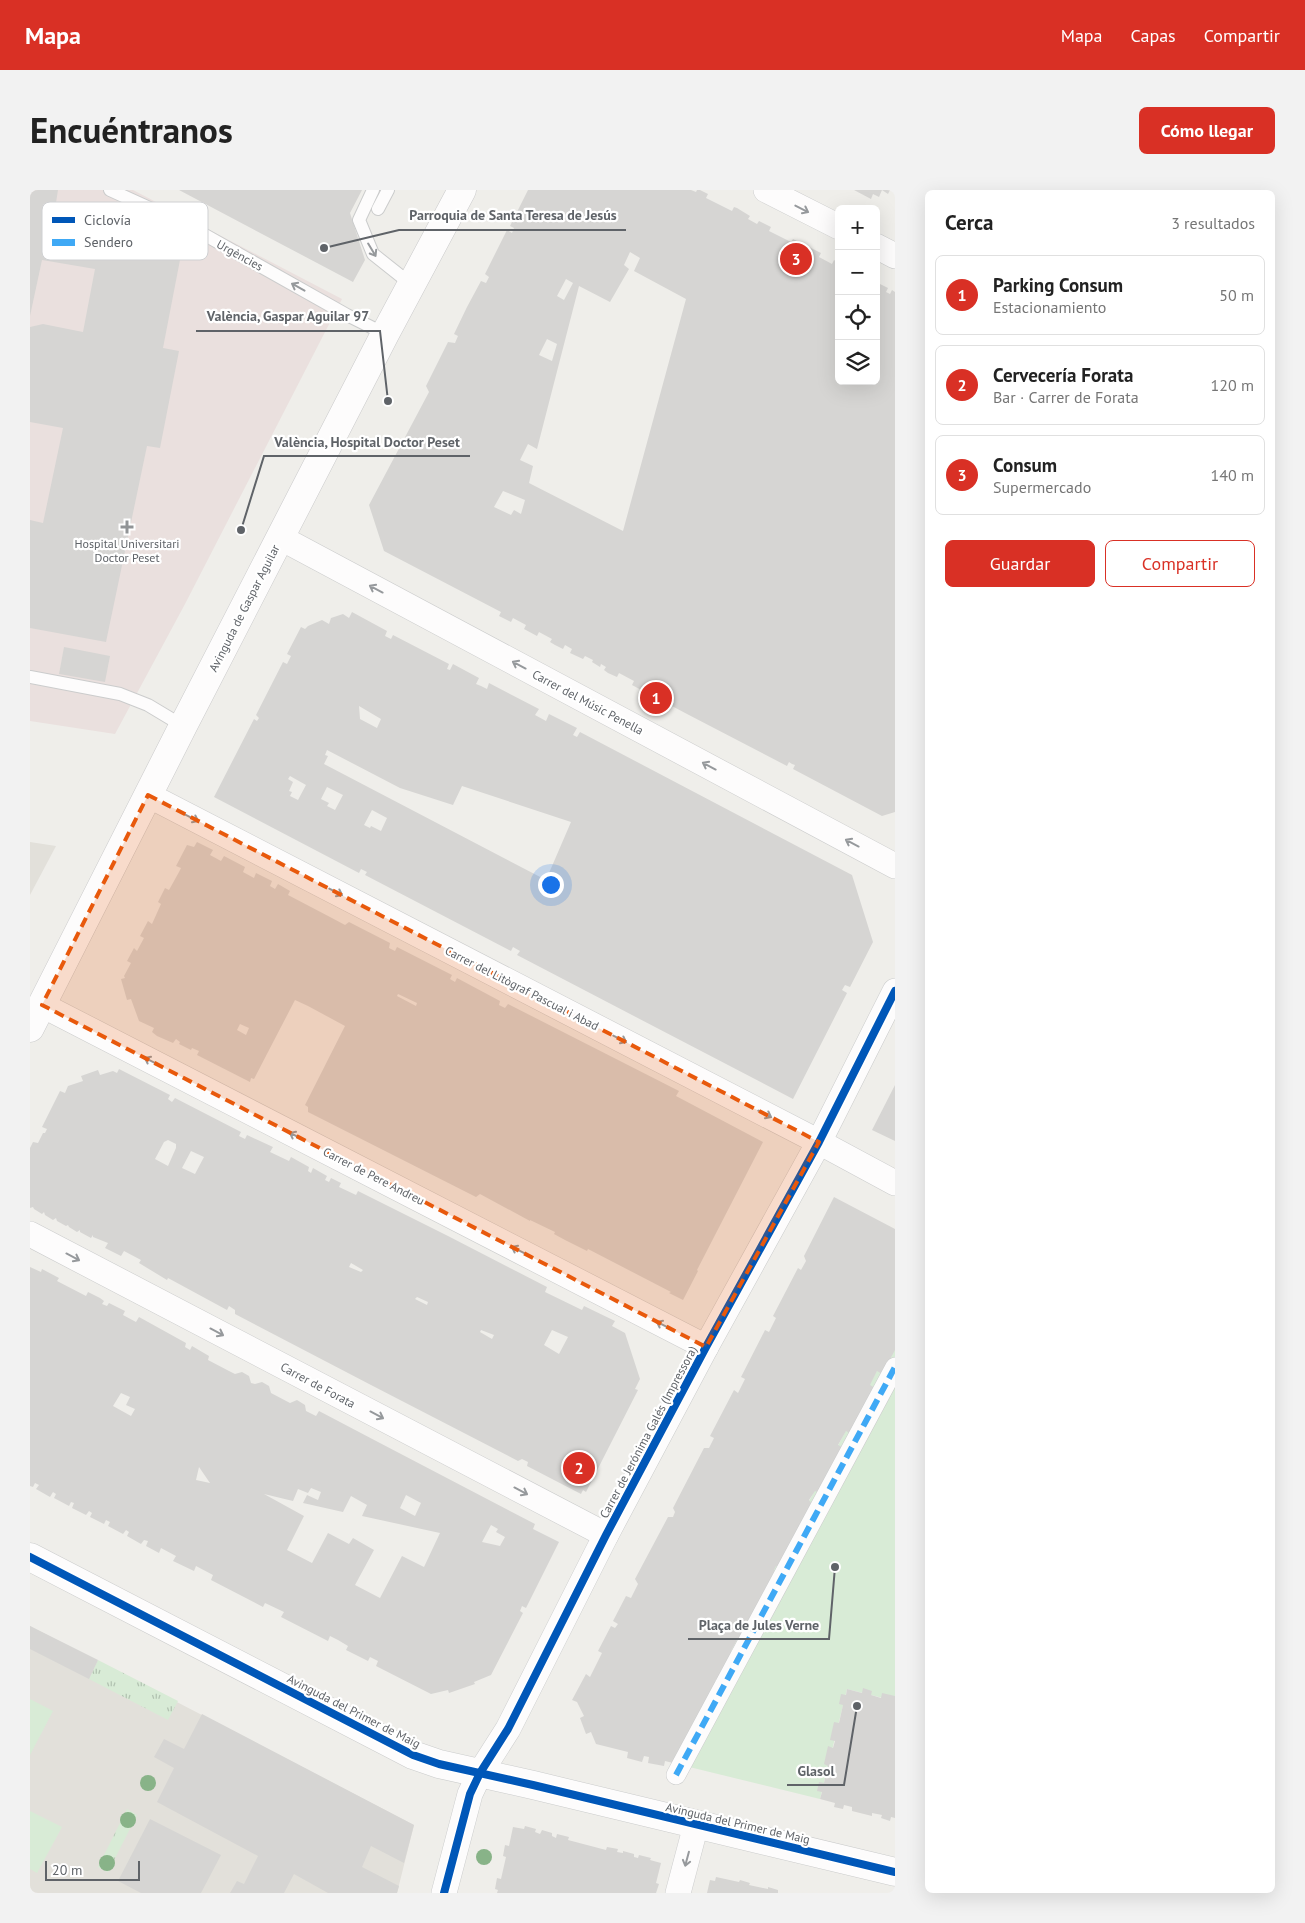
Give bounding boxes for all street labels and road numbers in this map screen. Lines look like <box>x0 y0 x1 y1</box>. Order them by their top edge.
street label: Urgències <box>214 236 266 274</box>
street label: Avinguda de Gaspar Aguilar <box>205 542 283 674</box>
street label: Carrer del Músic Penella <box>530 666 646 738</box>
street label: Carrer del Litògraf Pascual i Abad <box>443 943 601 1033</box>
street label: Carrer de Pere Andreu <box>321 1144 427 1208</box>
street label: Carrer de Jerónima Galés (Impressora) <box>596 1343 700 1521</box>
street label: Carrer de Forata <box>278 1359 358 1411</box>
street label: Avinguda del Primer de Maig <box>285 1671 423 1751</box>
street label: Avinguda del Primer de Maig <box>664 1799 812 1847</box>

